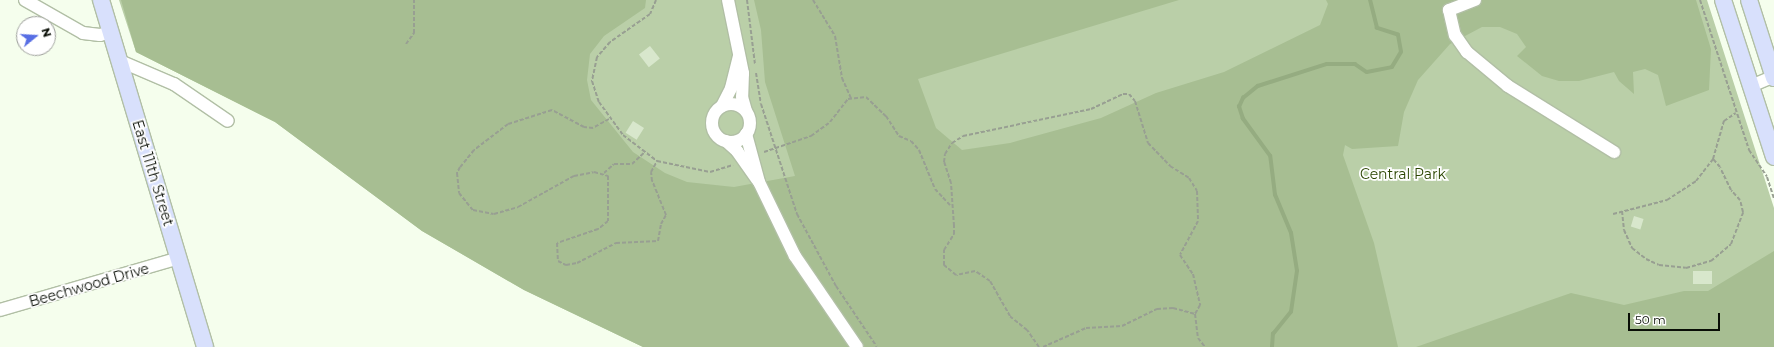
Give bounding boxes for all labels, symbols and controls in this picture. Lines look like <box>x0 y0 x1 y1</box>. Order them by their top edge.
north arrow <box>16 16 56 56</box>
text: N <box>38 26 54 39</box>
street label: East 111th Street <box>129 118 177 228</box>
park label: Central Park <box>1360 166 1446 182</box>
street label: Beechwood Drive <box>27 260 151 310</box>
scale bar <box>1630 305 1722 331</box>
text: 50 m <box>1635 312 1666 327</box>

